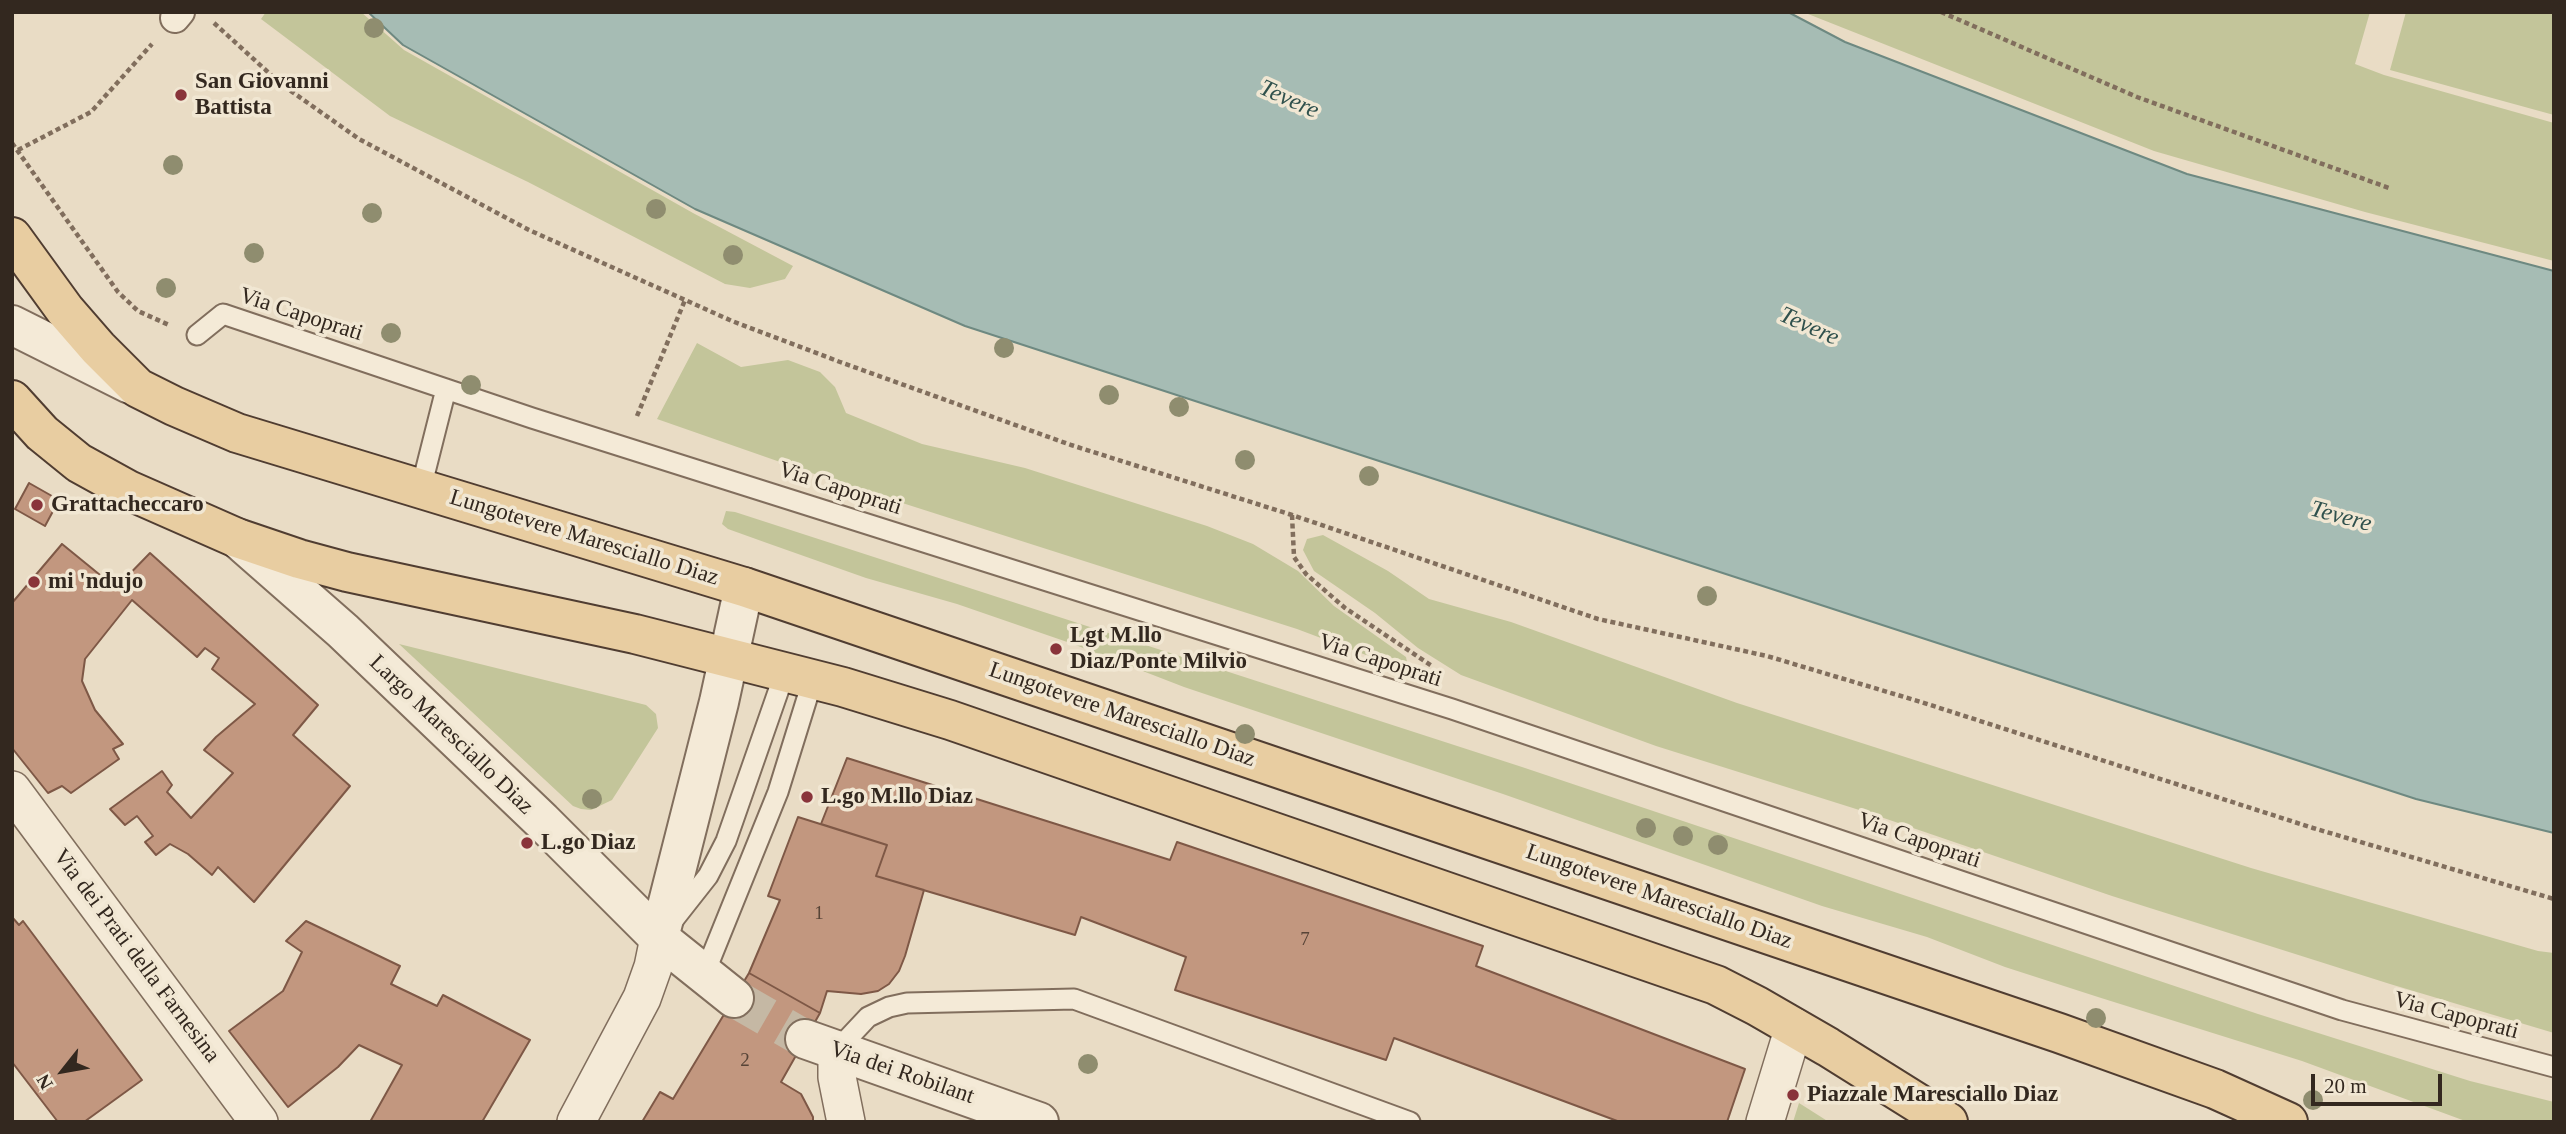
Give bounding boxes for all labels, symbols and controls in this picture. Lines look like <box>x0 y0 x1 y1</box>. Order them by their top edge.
place label: San Giovanni Battista <box>195 68 329 122</box>
water label: Tevere <box>1255 74 1323 126</box>
marker: San Giovanni Battista <box>173 87 189 103</box>
street label: Via Capoprati <box>236 282 366 348</box>
water label: Tevere <box>1775 301 1843 353</box>
street label: Via Capoprati <box>775 456 905 522</box>
street label: Lungotevere Maresciallo Diaz <box>446 484 722 592</box>
place label: Grattacheccaro <box>51 491 204 519</box>
water label: Tevere <box>2307 495 2375 539</box>
marker: Grattacheccaro <box>29 497 45 513</box>
place label: mi 'ndujo <box>48 568 143 596</box>
marker: mi 'ndujo <box>26 574 42 590</box>
place label: Lgt M.llo Diaz/Ponte Milvio <box>1070 622 1247 676</box>
street label: Via Capoprati <box>1315 628 1445 694</box>
marker: Lgt M.llo Diaz/Ponte Milvio <box>1048 641 1064 657</box>
street label: Largo Maresciallo Diaz <box>363 649 539 821</box>
street label: Lungotevere Maresciallo Diaz <box>985 656 1259 774</box>
place label: L.go M.llo Diaz <box>821 783 973 811</box>
marker: L.go M.llo Diaz <box>799 789 815 805</box>
street label: Via Capoprati <box>1854 807 1984 875</box>
place label: L.go Diaz <box>541 829 636 857</box>
marker: L.go Diaz <box>519 835 535 851</box>
street label: Lungotevere Maresciallo Diaz <box>1522 838 1796 956</box>
street label: Via dei Prati della Farnesina <box>47 844 225 1068</box>
house number: 1 <box>814 903 824 925</box>
house number: 7 <box>1300 929 1310 951</box>
street label: Via Capoprati <box>2390 986 2522 1046</box>
street label: Via dei Robilant <box>826 1035 978 1111</box>
north arrow <box>28 1036 98 1106</box>
house number: 2 <box>740 1050 750 1072</box>
scale bar <box>2314 1060 2445 1104</box>
text: N <box>32 1071 57 1093</box>
text: 20 m <box>2324 1074 2367 1098</box>
place label: Piazzale Maresciallo Diaz <box>1807 1081 2058 1109</box>
marker: Piazzale Maresciallo Diaz <box>1785 1087 1801 1103</box>

